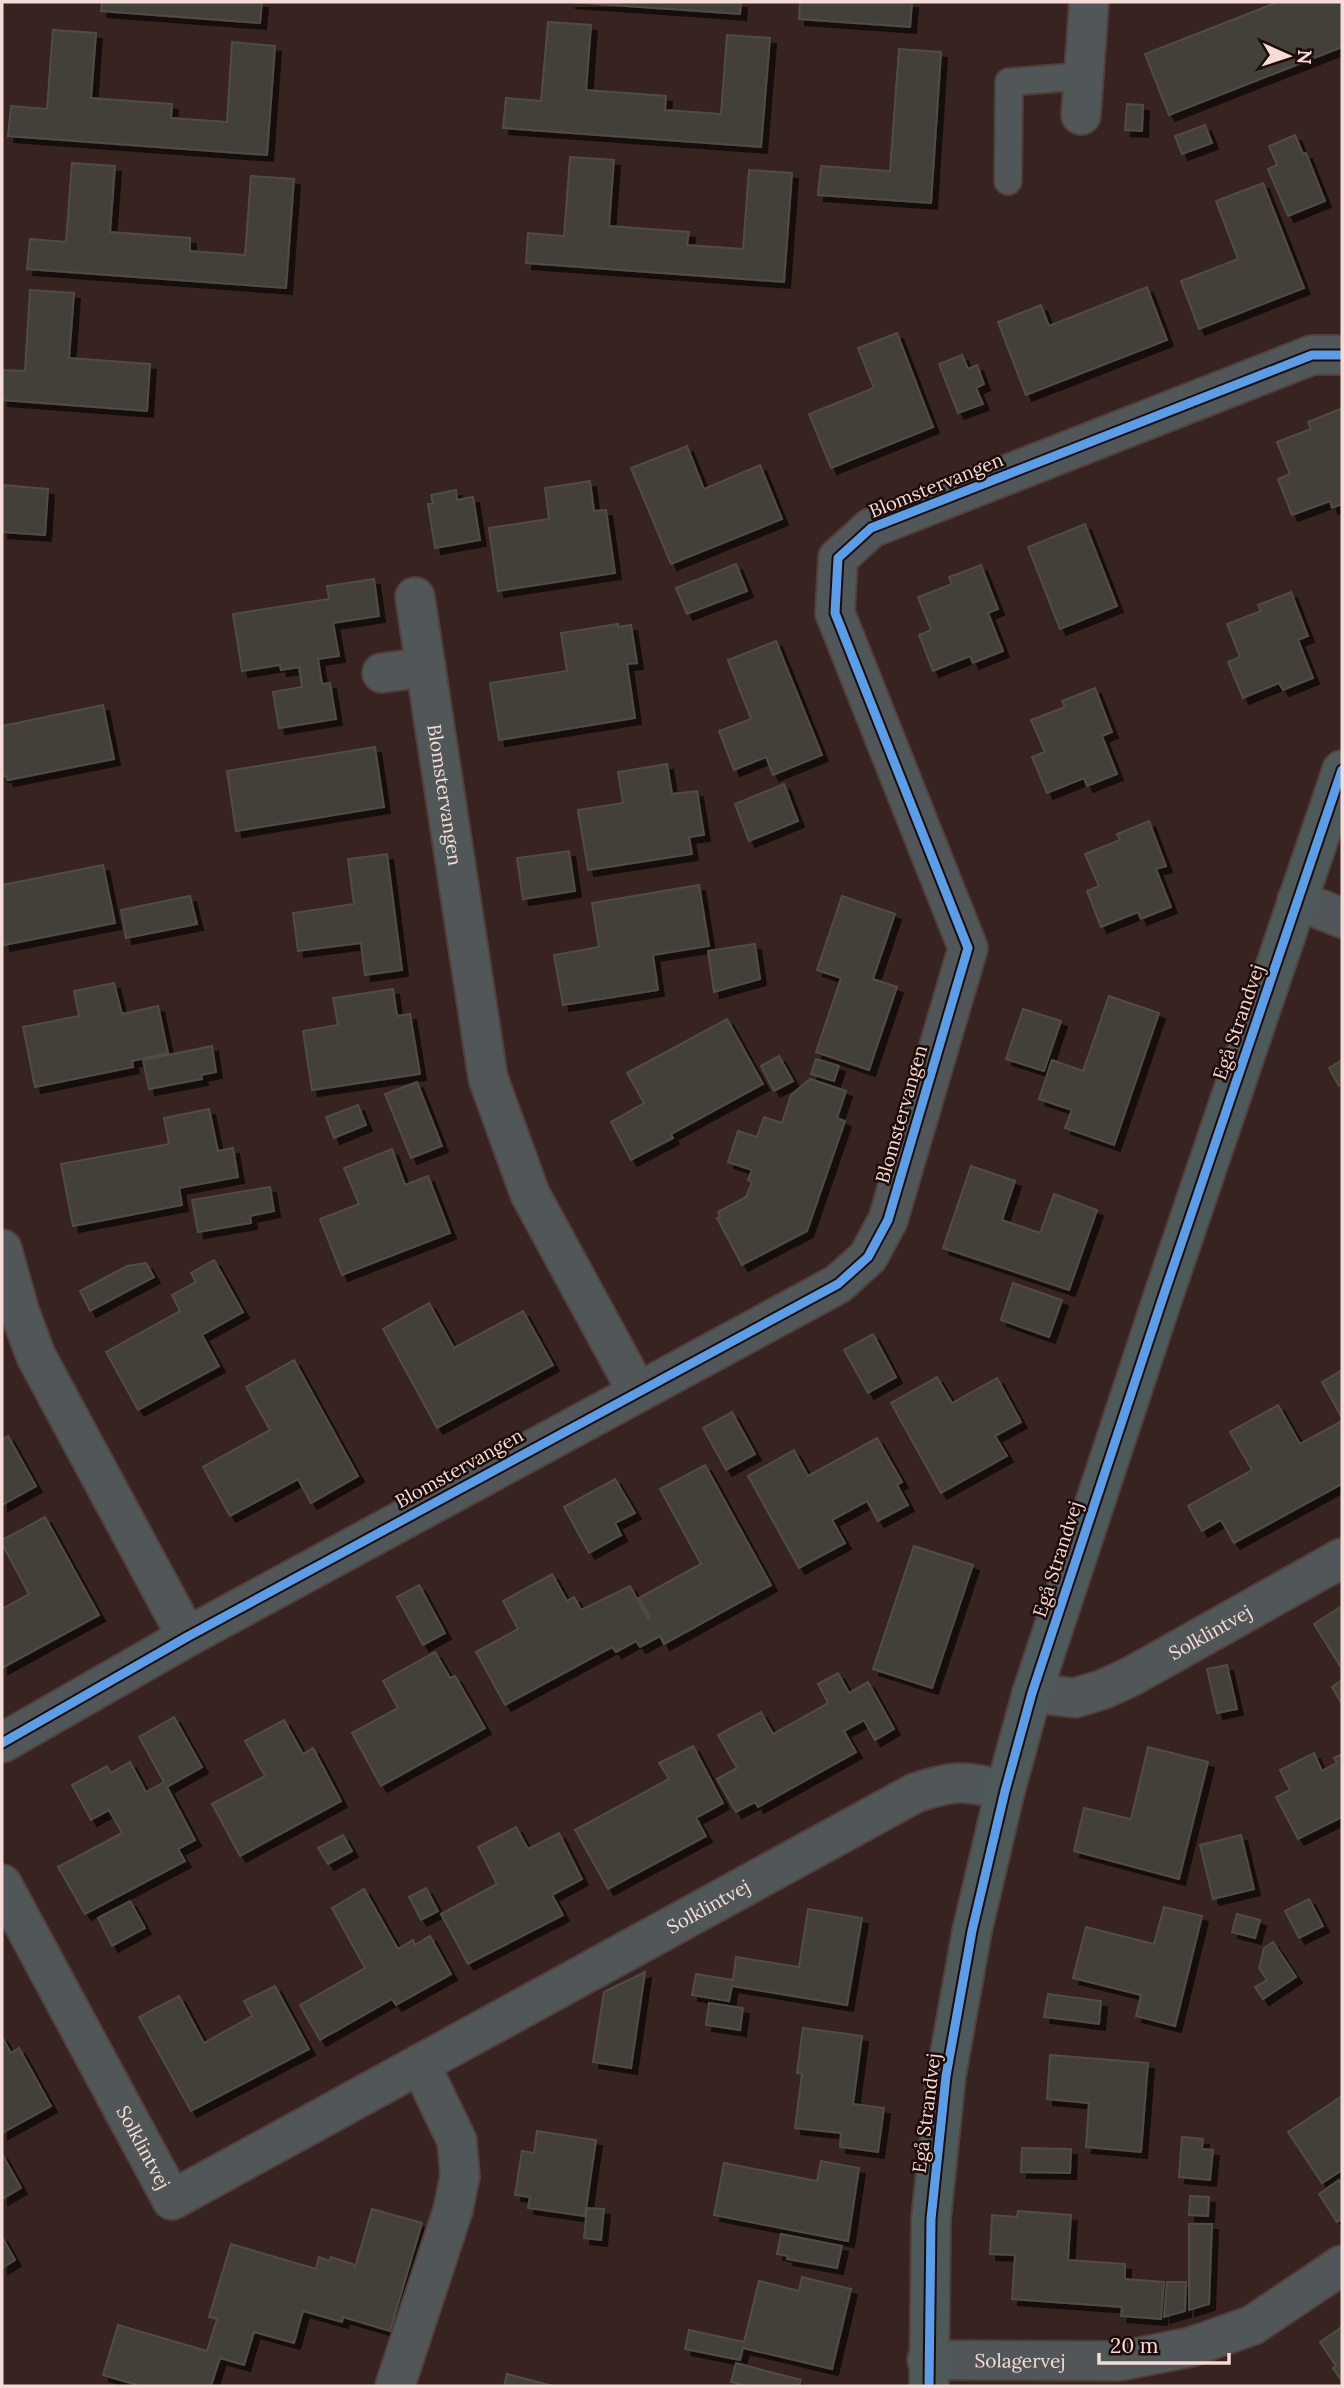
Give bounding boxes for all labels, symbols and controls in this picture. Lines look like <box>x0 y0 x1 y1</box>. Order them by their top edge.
north arrow <box>1253 21 1323 91</box>
text: N <box>1293 49 1317 65</box>
street label: Blomstervangen <box>865 447 1007 523</box>
street label: Blomstervangen <box>422 722 468 867</box>
street label: Egå Strandvej <box>1207 961 1269 1083</box>
street label: Blomstervangen <box>870 1042 932 1186</box>
street label: Blomstervangen <box>391 1423 527 1513</box>
street label: Egå Strandvej <box>1027 1498 1087 1620</box>
street label: Solklintvej <box>1164 1599 1256 1665</box>
street label: Solklintvej <box>662 1874 754 1939</box>
street label: Egå Strandvej <box>907 2052 945 2174</box>
street label: Solklintvej <box>111 2101 176 2193</box>
scale bar <box>1099 2322 1228 2366</box>
text: 20 m <box>1110 2332 1159 2359</box>
street label: Solagervej <box>975 2348 1065 2373</box>

